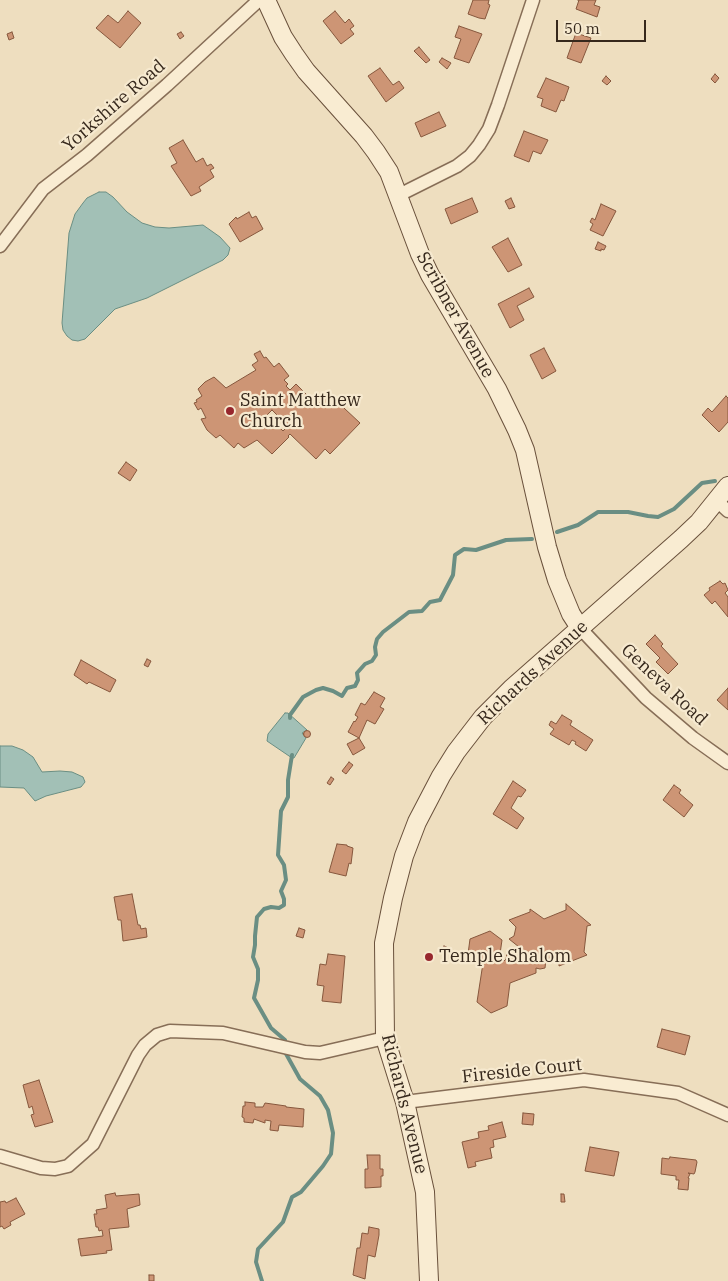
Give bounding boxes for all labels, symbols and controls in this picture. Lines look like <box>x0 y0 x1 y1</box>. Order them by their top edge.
scale bar <box>558 10 648 42</box>
text: 50 m <box>564 19 600 38</box>
street label: Yorkshire Road <box>58 55 170 157</box>
street label: Scribner Avenue <box>411 248 499 382</box>
place label: Saint Matthew Church <box>240 390 361 432</box>
marker: Saint Matthew Church <box>224 405 236 417</box>
street label: Richards Avenue <box>473 616 593 730</box>
street label: Geneva Road <box>616 640 712 730</box>
place label: Temple Shalom <box>439 946 571 968</box>
marker: Temple Shalom <box>423 951 435 963</box>
street label: Richards Avenue <box>376 1032 432 1176</box>
street label: Fireside Court <box>461 1054 583 1088</box>

